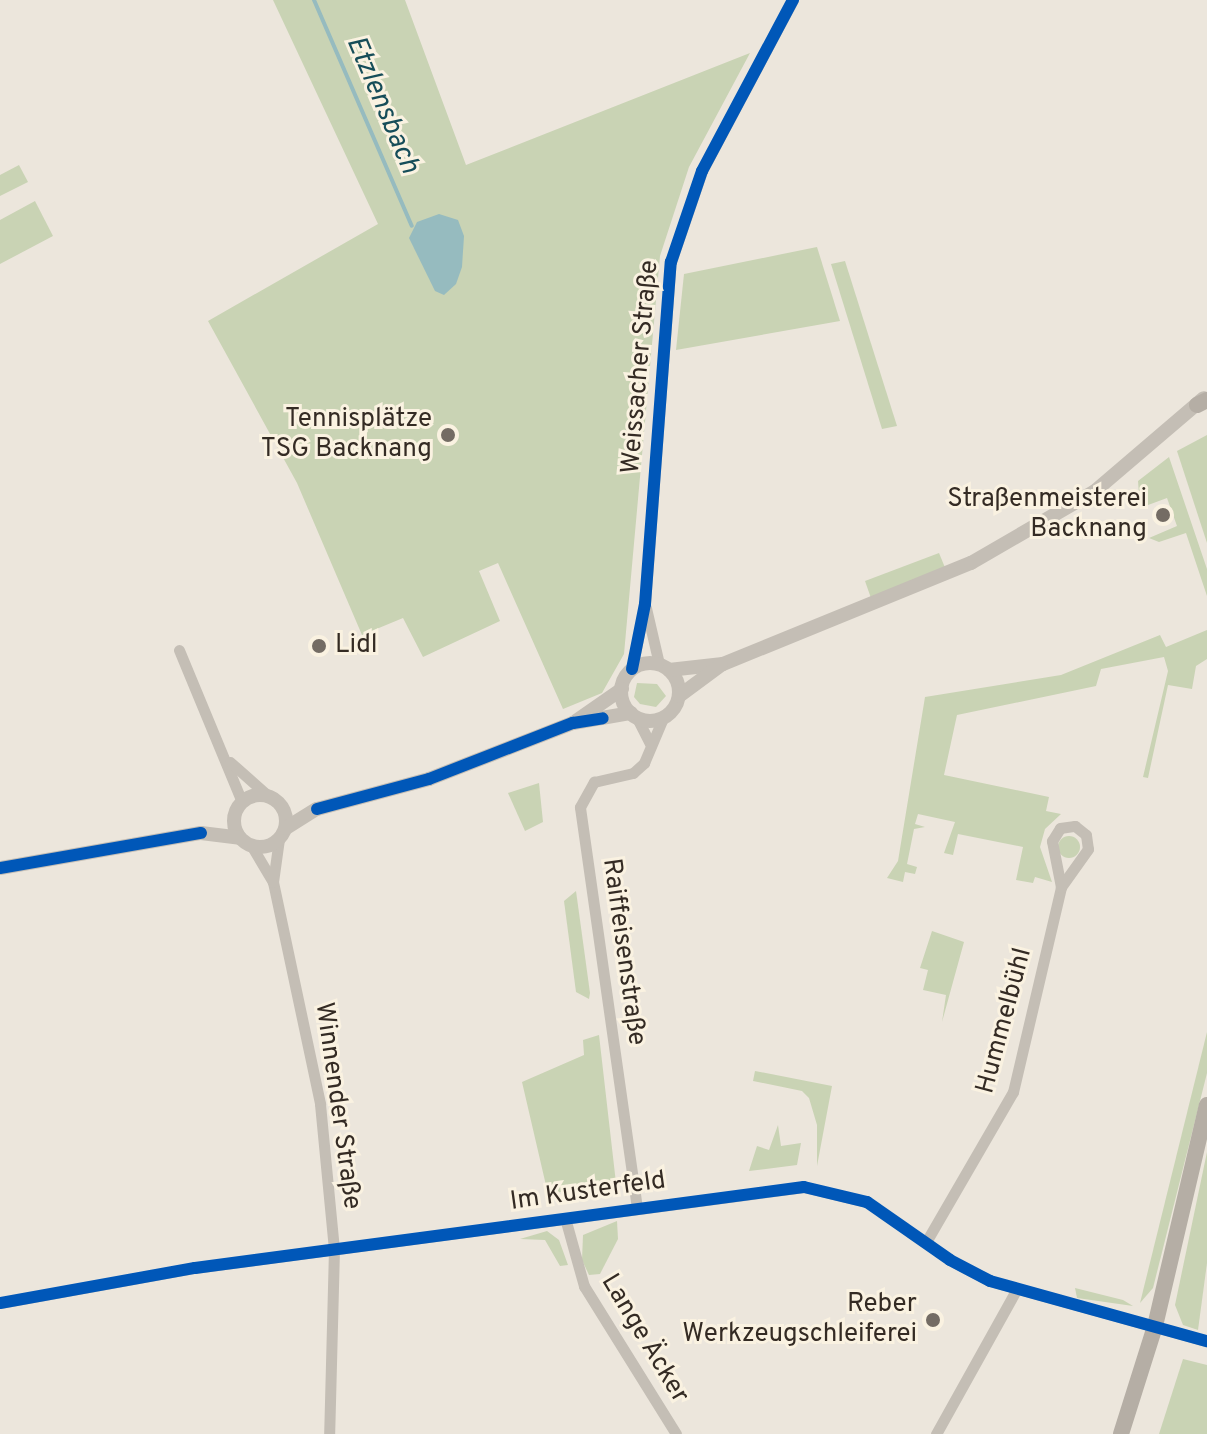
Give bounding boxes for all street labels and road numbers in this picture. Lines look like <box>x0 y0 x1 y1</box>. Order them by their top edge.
street label: Weissacher Straße <box>616 259 666 475</box>
street label: Raiffeisenstraße <box>594 856 652 1048</box>
street label: Hummelbühl <box>971 945 1039 1097</box>
street label: Winnender Straße <box>307 1001 367 1211</box>
street label: Im Kusterfeld <box>508 1166 668 1218</box>
street label: Lange Äcker <box>593 1268 695 1410</box>

